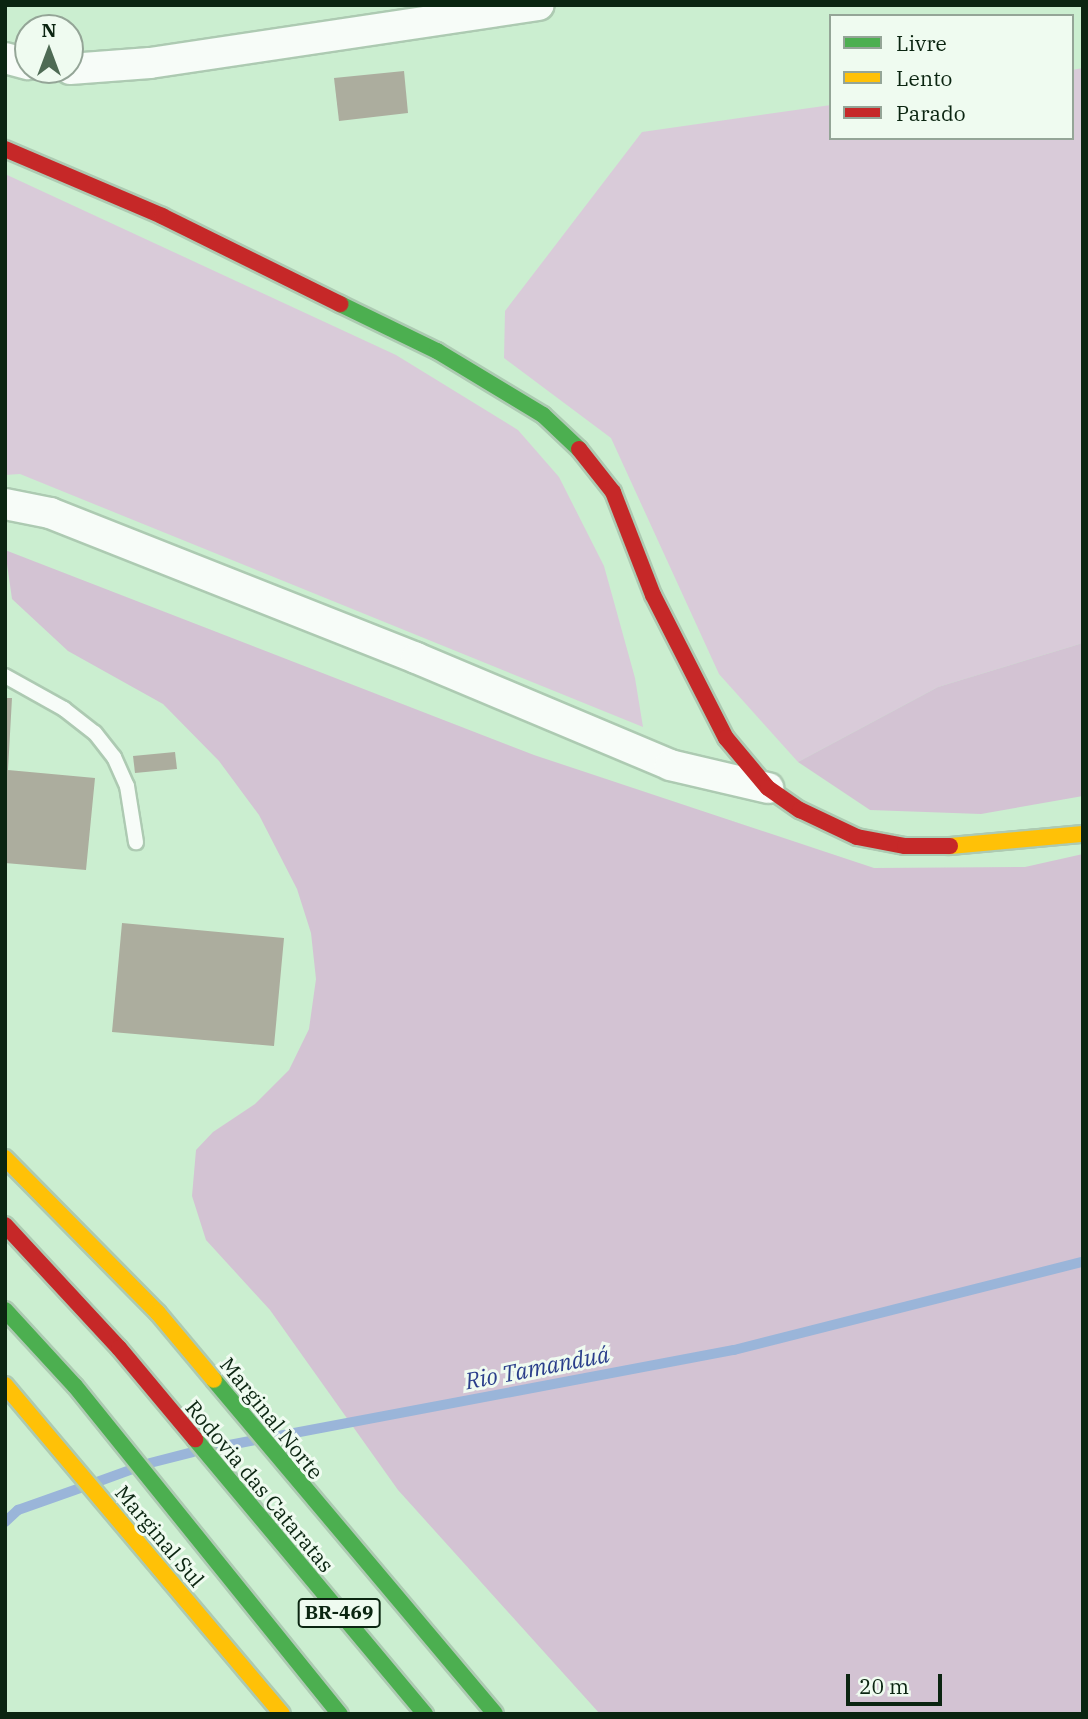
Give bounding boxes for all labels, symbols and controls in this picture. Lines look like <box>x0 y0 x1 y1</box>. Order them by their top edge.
north arrow <box>14 14 84 84</box>
legend <box>829 14 1074 140</box>
text: N <box>41 18 57 42</box>
text: Livre <box>896 29 947 57</box>
text: Lento <box>896 64 952 92</box>
text: Parado <box>896 99 966 127</box>
water label: Rio Tamanduá <box>463 1340 611 1394</box>
street label: Marginal Norte <box>215 1352 329 1484</box>
street label: Rodovia das Cataratas <box>181 1395 339 1577</box>
street label: Marginal Sul <box>110 1480 210 1592</box>
road number: BR-469 <box>297 1597 381 1628</box>
scale bar <box>850 1660 946 1704</box>
text: 20 m <box>859 1672 909 1700</box>

